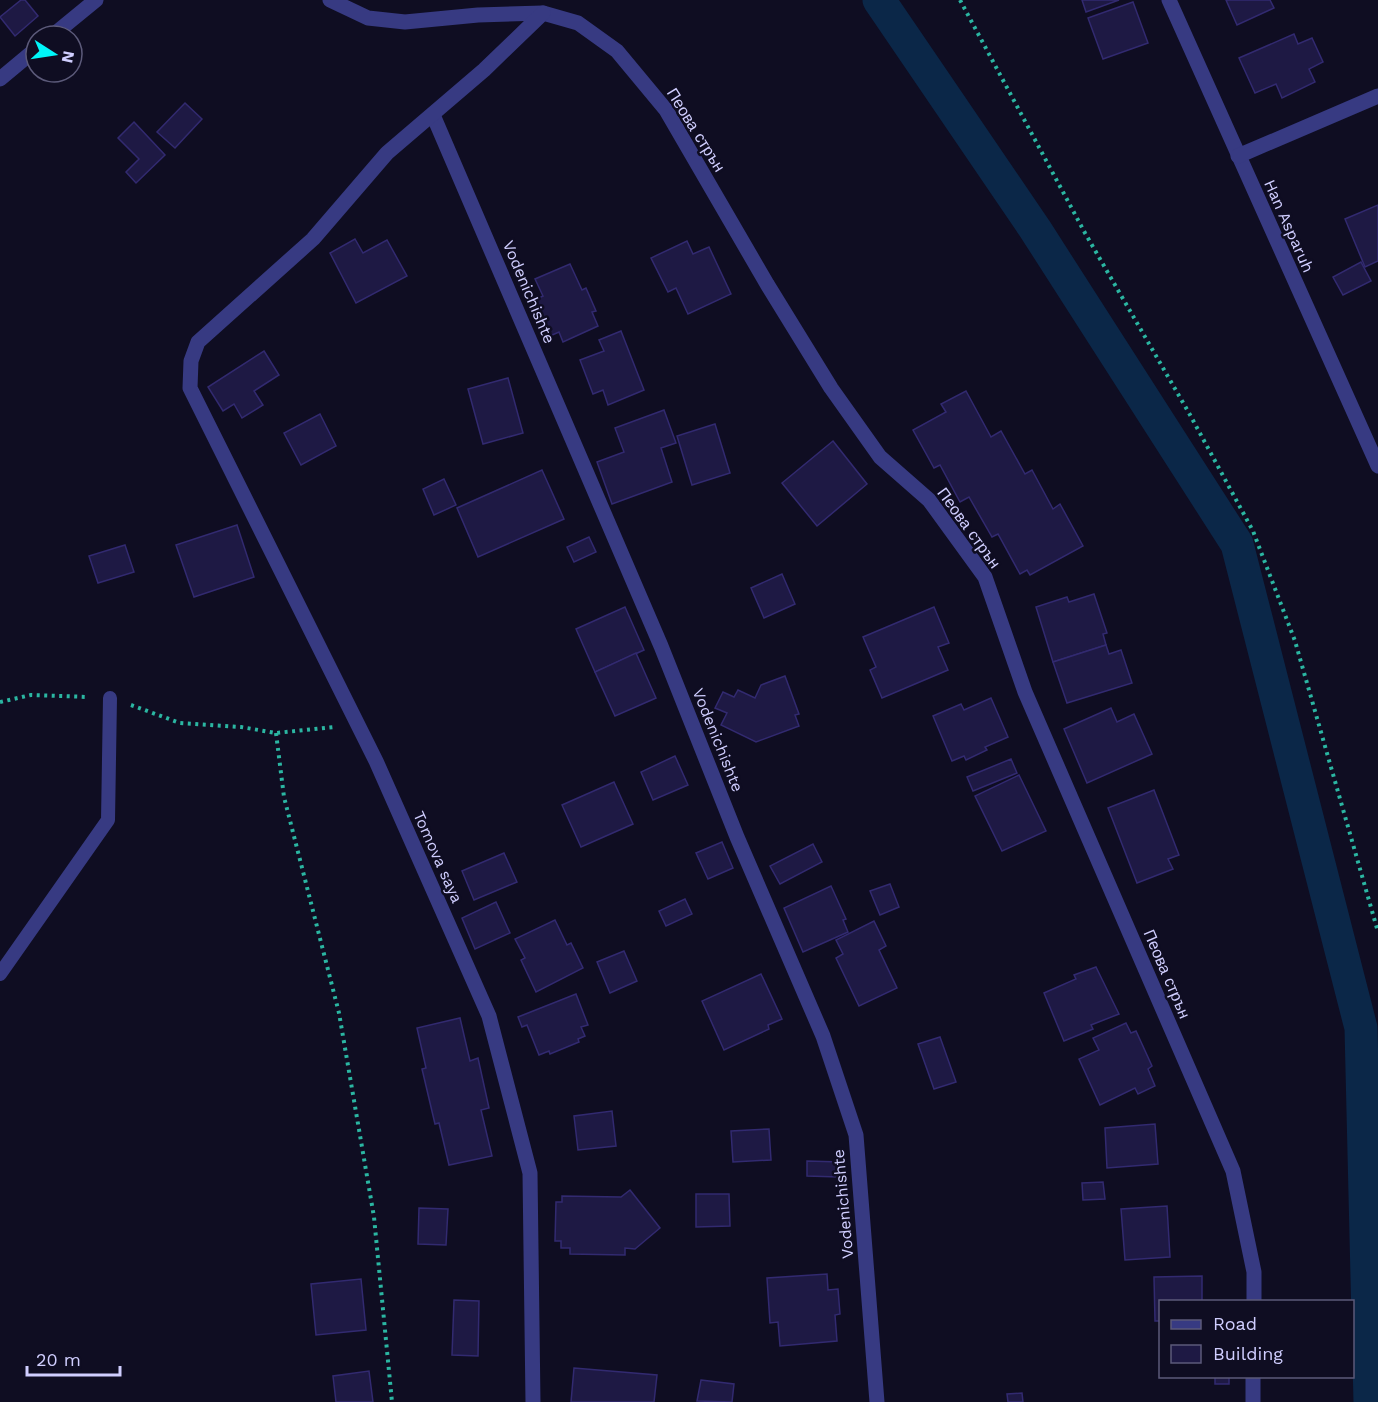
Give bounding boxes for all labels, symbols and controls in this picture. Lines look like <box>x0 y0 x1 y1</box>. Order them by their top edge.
north arrow <box>24 24 84 84</box>
text: N <box>58 49 79 65</box>
street label: Пеова стрън <box>663 85 729 175</box>
street label: Han Asparuh <box>1260 177 1318 275</box>
street label: Vodenichishte <box>499 238 559 346</box>
street label: Пеова стрън <box>933 484 1005 572</box>
street label: Vodenichishte <box>689 685 747 795</box>
street label: Tomova saya <box>409 808 467 906</box>
street label: Пеова стрън <box>1140 927 1194 1021</box>
street label: Vodenichishte <box>829 1148 857 1260</box>
legend <box>1159 1300 1354 1378</box>
text: Road <box>1213 1313 1257 1334</box>
scale bar <box>27 1339 120 1377</box>
text: Building <box>1213 1343 1283 1364</box>
text: 20 m <box>36 1349 81 1370</box>

